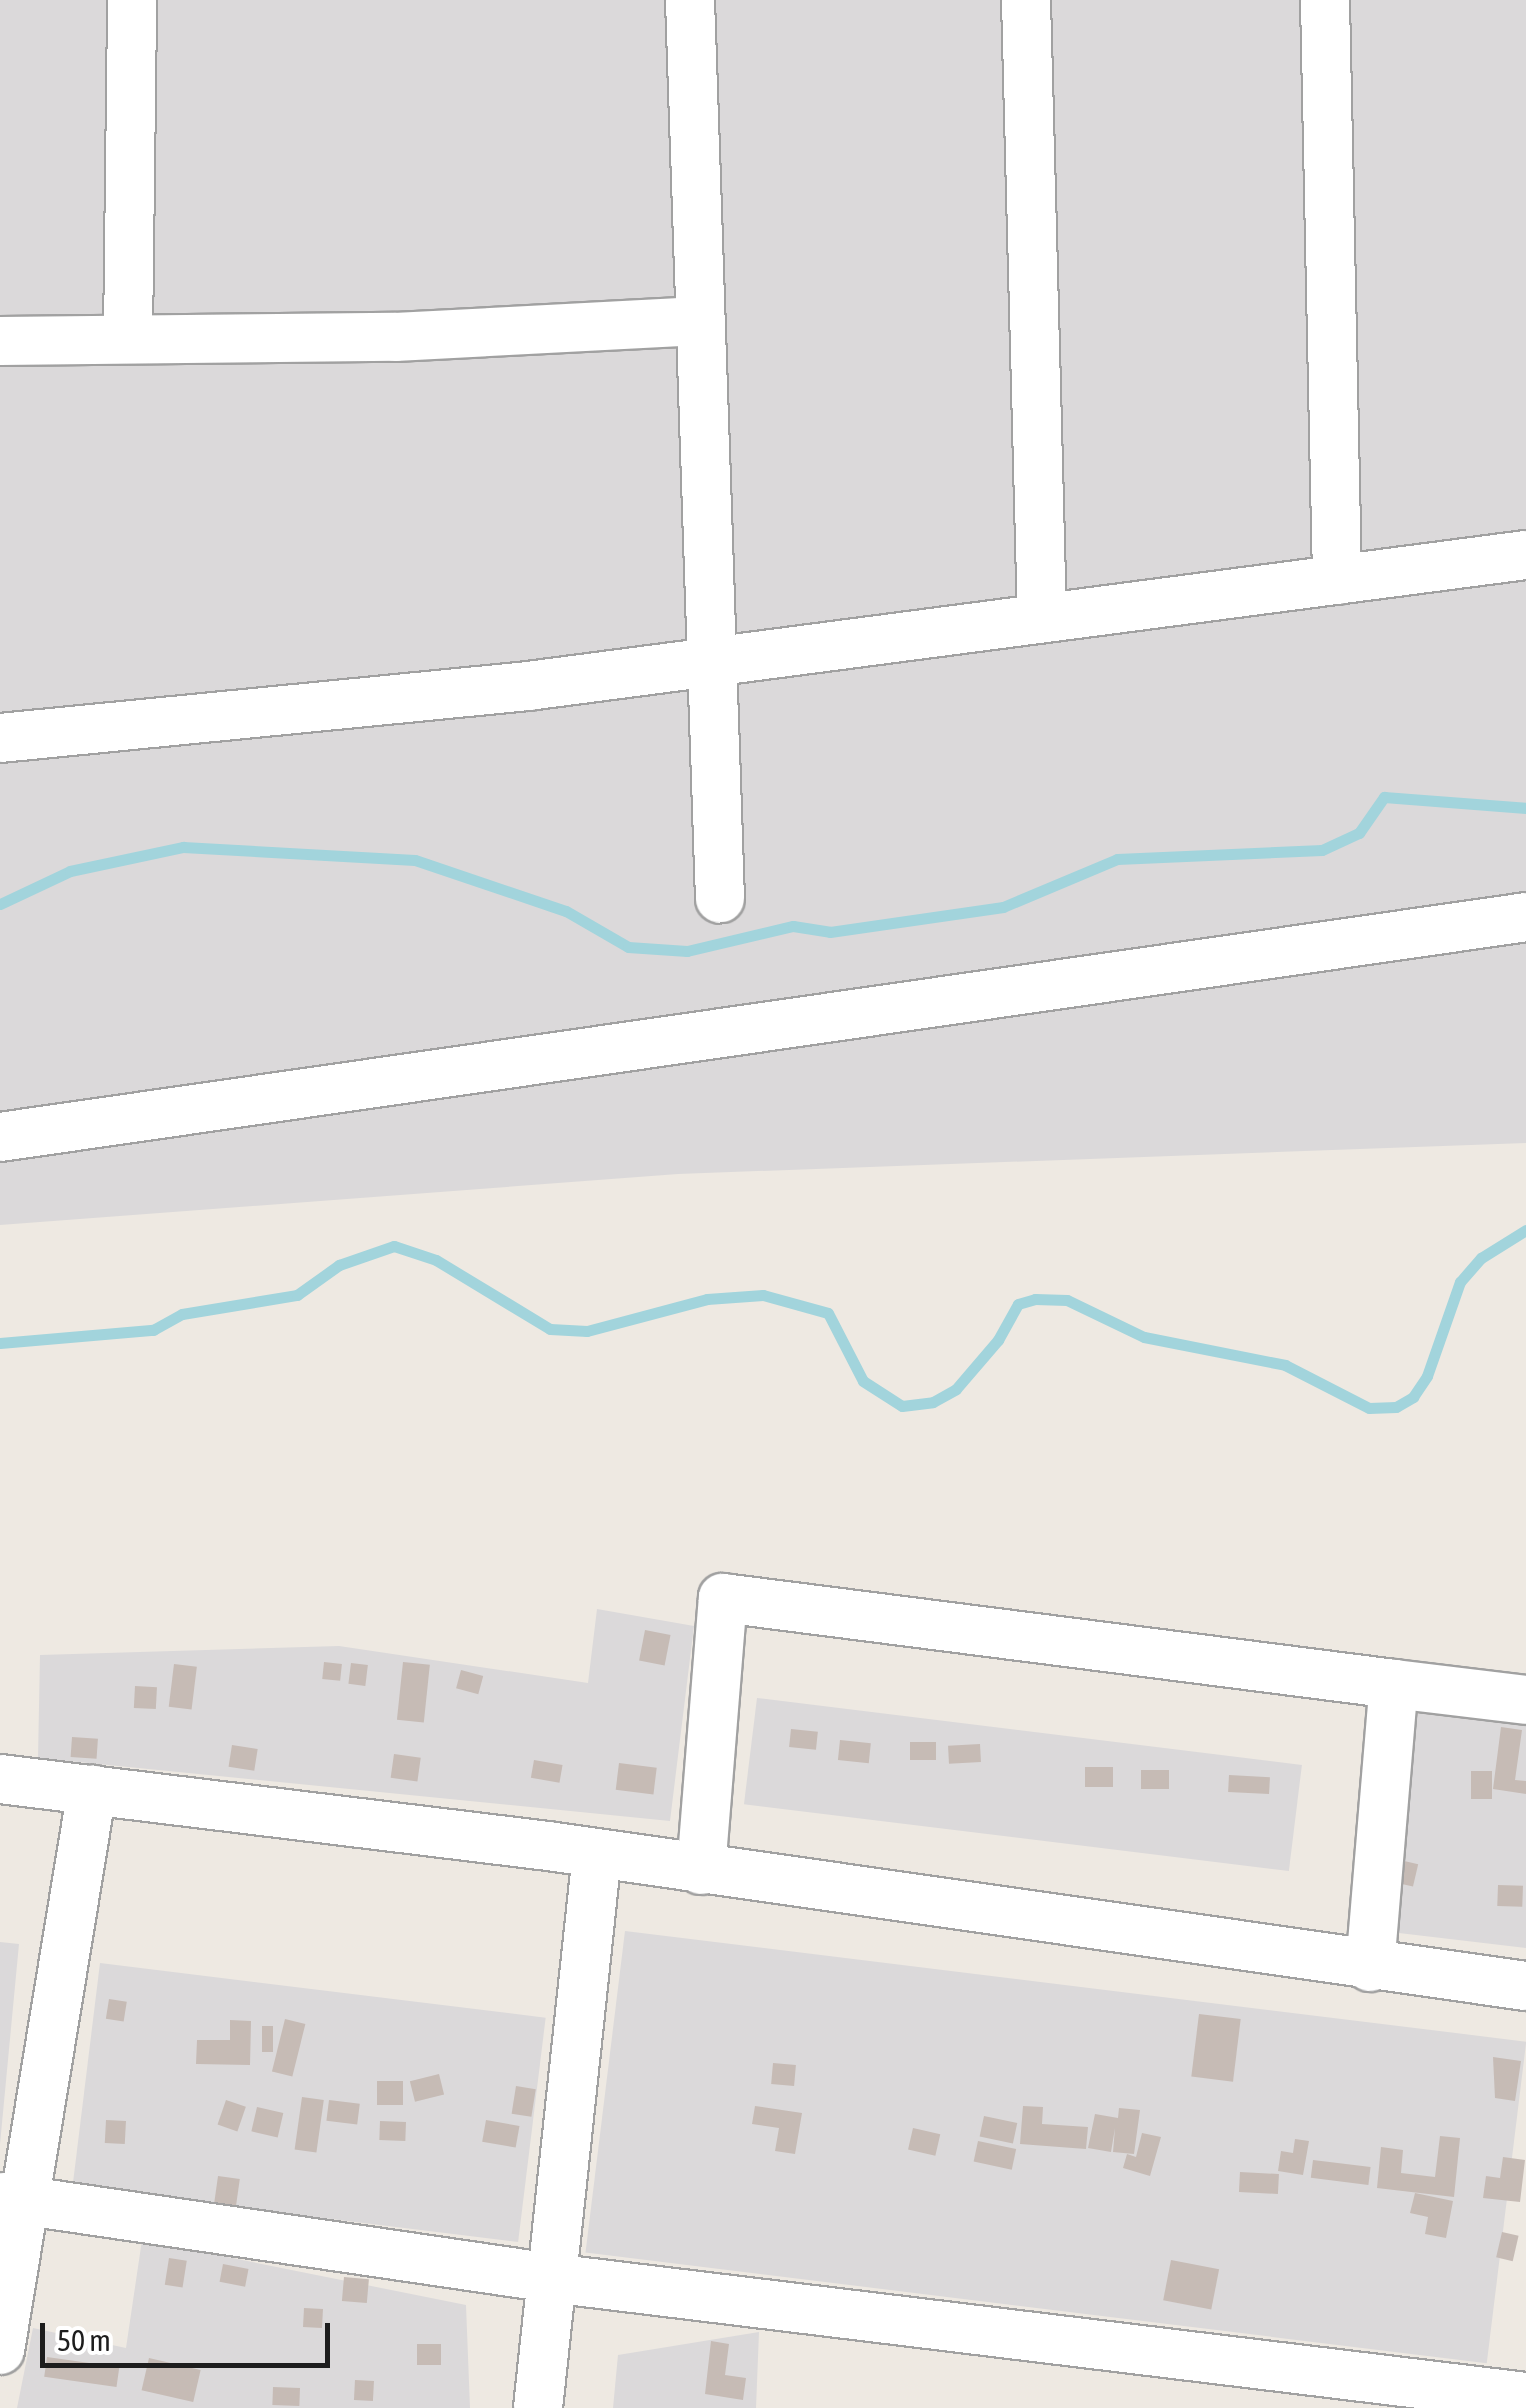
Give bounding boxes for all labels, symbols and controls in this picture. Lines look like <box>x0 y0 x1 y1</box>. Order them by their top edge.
scale bar <box>45 2303 335 2365</box>
text: 50 m <box>57 2323 111 2357</box>

